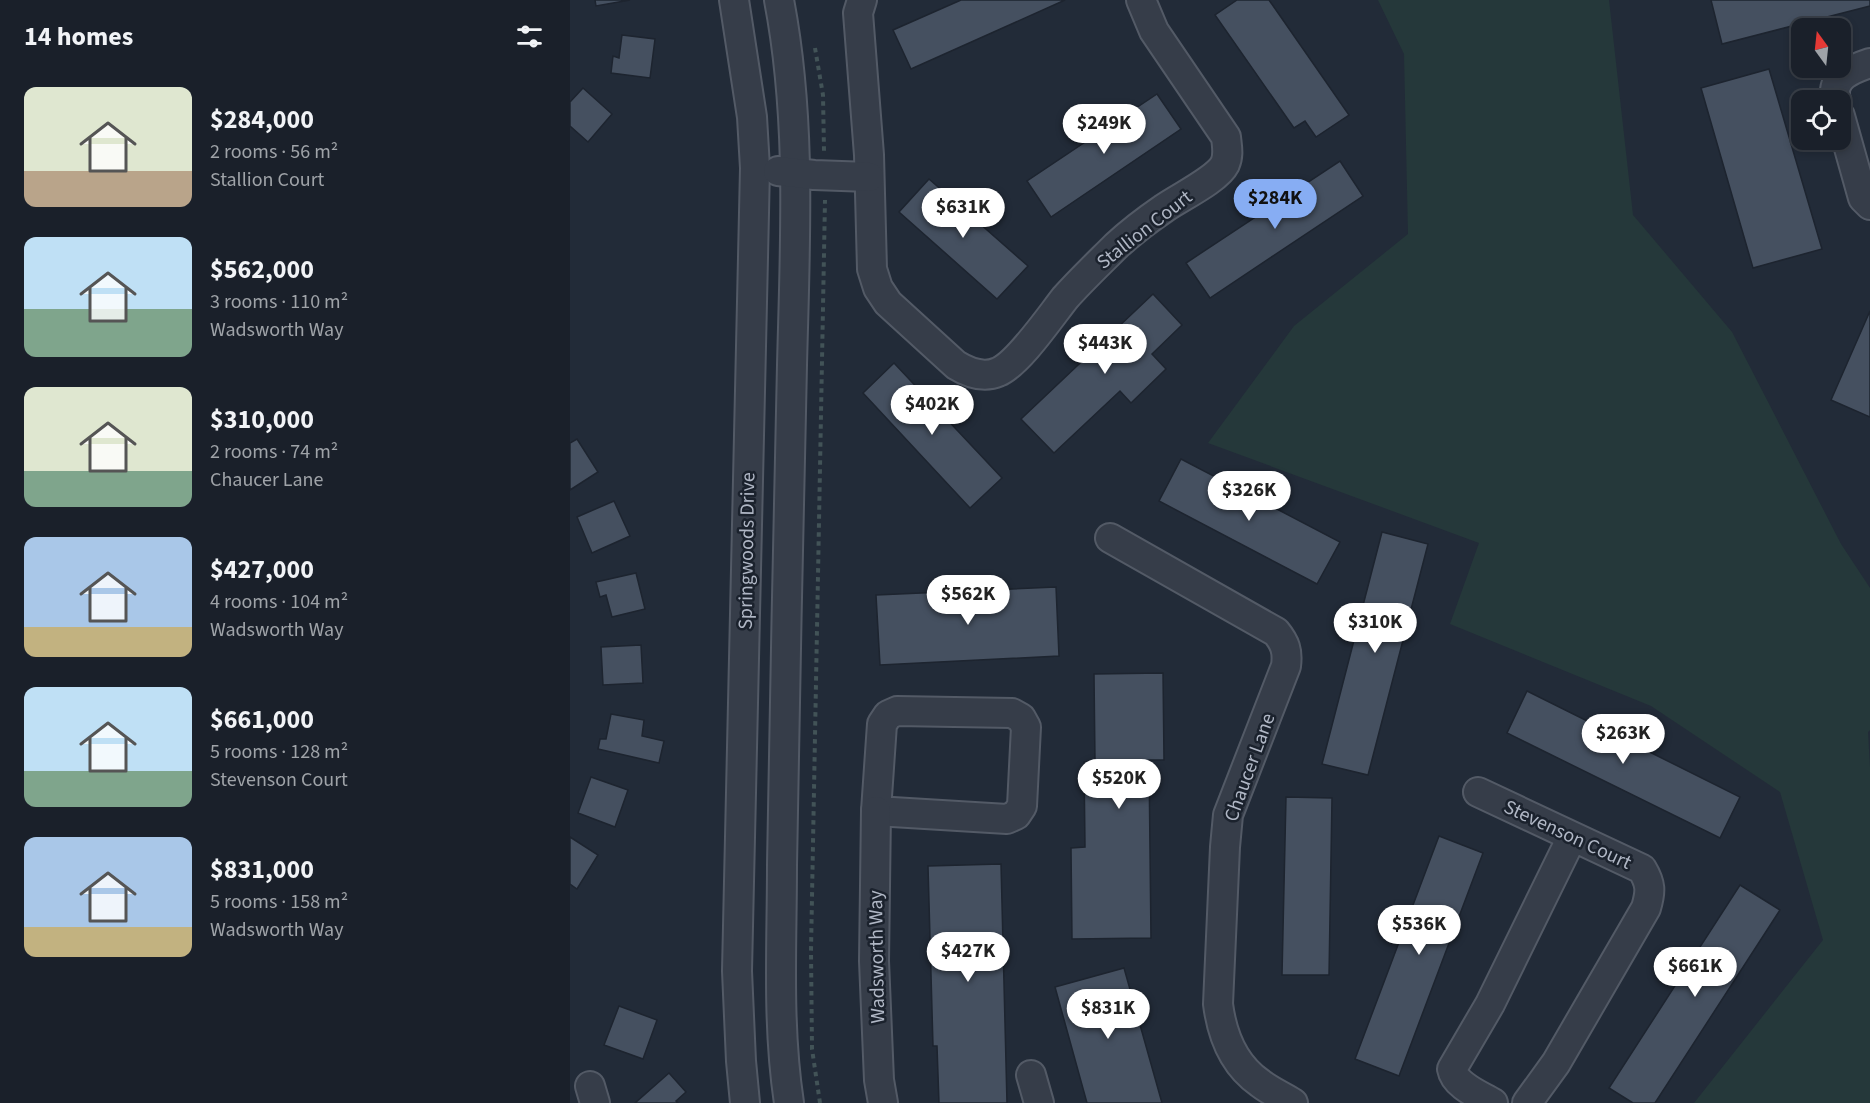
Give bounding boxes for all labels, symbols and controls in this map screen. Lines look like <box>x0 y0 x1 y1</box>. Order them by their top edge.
text: 14 homes <box>24 18 133 55</box>
north arrow <box>1791 18 1851 78</box>
map controls <box>1791 18 1851 150</box>
icon: filters <box>513 20 546 53</box>
button: locate <box>1791 90 1851 150</box>
text: $284,000 <box>210 101 314 138</box>
pin: $249K <box>1062 104 1146 155</box>
text: $249K <box>1077 109 1131 137</box>
icon: home <box>72 111 144 183</box>
text: 2 rooms · 56 m² <box>210 138 338 166</box>
text: Stallion Court <box>210 166 324 194</box>
pin: $284K <box>1233 179 1317 230</box>
street label: Stallion Court <box>1091 183 1198 276</box>
text: $284K <box>1248 184 1302 212</box>
pin: $631K <box>921 188 1005 239</box>
text: $631K <box>936 193 990 221</box>
text: $562,000 <box>210 251 314 288</box>
icon: home <box>72 261 144 333</box>
text: 3 rooms · 110 m² <box>210 288 348 316</box>
text: Wadsworth Way <box>210 316 344 344</box>
pin: $443K <box>1063 324 1147 375</box>
text: $443K <box>1078 329 1132 357</box>
pin: $402K <box>890 385 974 436</box>
text: $402K <box>905 390 959 418</box>
text: $310,000 <box>210 401 314 438</box>
icon: home <box>72 411 144 483</box>
text: 2 rooms · 74 m² <box>210 438 338 466</box>
text: Chaucer Lane <box>210 466 323 494</box>
pin: $326K <box>1207 471 1291 522</box>
street label: Springwoods Drive <box>732 472 762 630</box>
text: $326K <box>1222 476 1276 504</box>
text: $427,000 <box>210 551 314 588</box>
icon: home <box>72 561 144 633</box>
pin: $562K <box>926 575 1010 626</box>
text: $562K <box>941 580 995 608</box>
text: 4 rooms · 104 m² <box>210 588 348 616</box>
pin: $310K <box>1333 603 1417 654</box>
text: $310K <box>1348 608 1402 636</box>
text: Wadsworth Way <box>210 616 344 644</box>
text: $661,000 <box>210 701 314 738</box>
street label: Chaucer Lane <box>1217 709 1283 825</box>
icon: home <box>72 711 144 783</box>
pin: $263K <box>1581 714 1665 765</box>
text: $263K <box>1596 719 1650 747</box>
text: 5 rooms · 128 m² <box>210 738 348 766</box>
pin: $520K <box>1077 759 1161 810</box>
text: $520K <box>1092 764 1146 792</box>
text: Stevenson Court <box>210 766 348 794</box>
street label: Stevenson Court <box>1499 793 1636 877</box>
text: $831,000 <box>210 851 314 888</box>
icon: home <box>72 861 144 933</box>
text: 5 rooms · 158 m² <box>210 888 348 916</box>
street label: Wadsworth Way <box>862 889 892 1024</box>
pin: $536K <box>1377 905 1461 956</box>
text: $536K <box>1392 910 1446 938</box>
text: Wadsworth Way <box>210 916 344 944</box>
pin: $427K <box>926 932 1010 983</box>
text: $427K <box>941 937 995 965</box>
pin: $661K <box>1653 947 1737 998</box>
text: $661K <box>1668 952 1722 980</box>
pin: $831K <box>1066 989 1150 1040</box>
text: $831K <box>1081 994 1135 1022</box>

